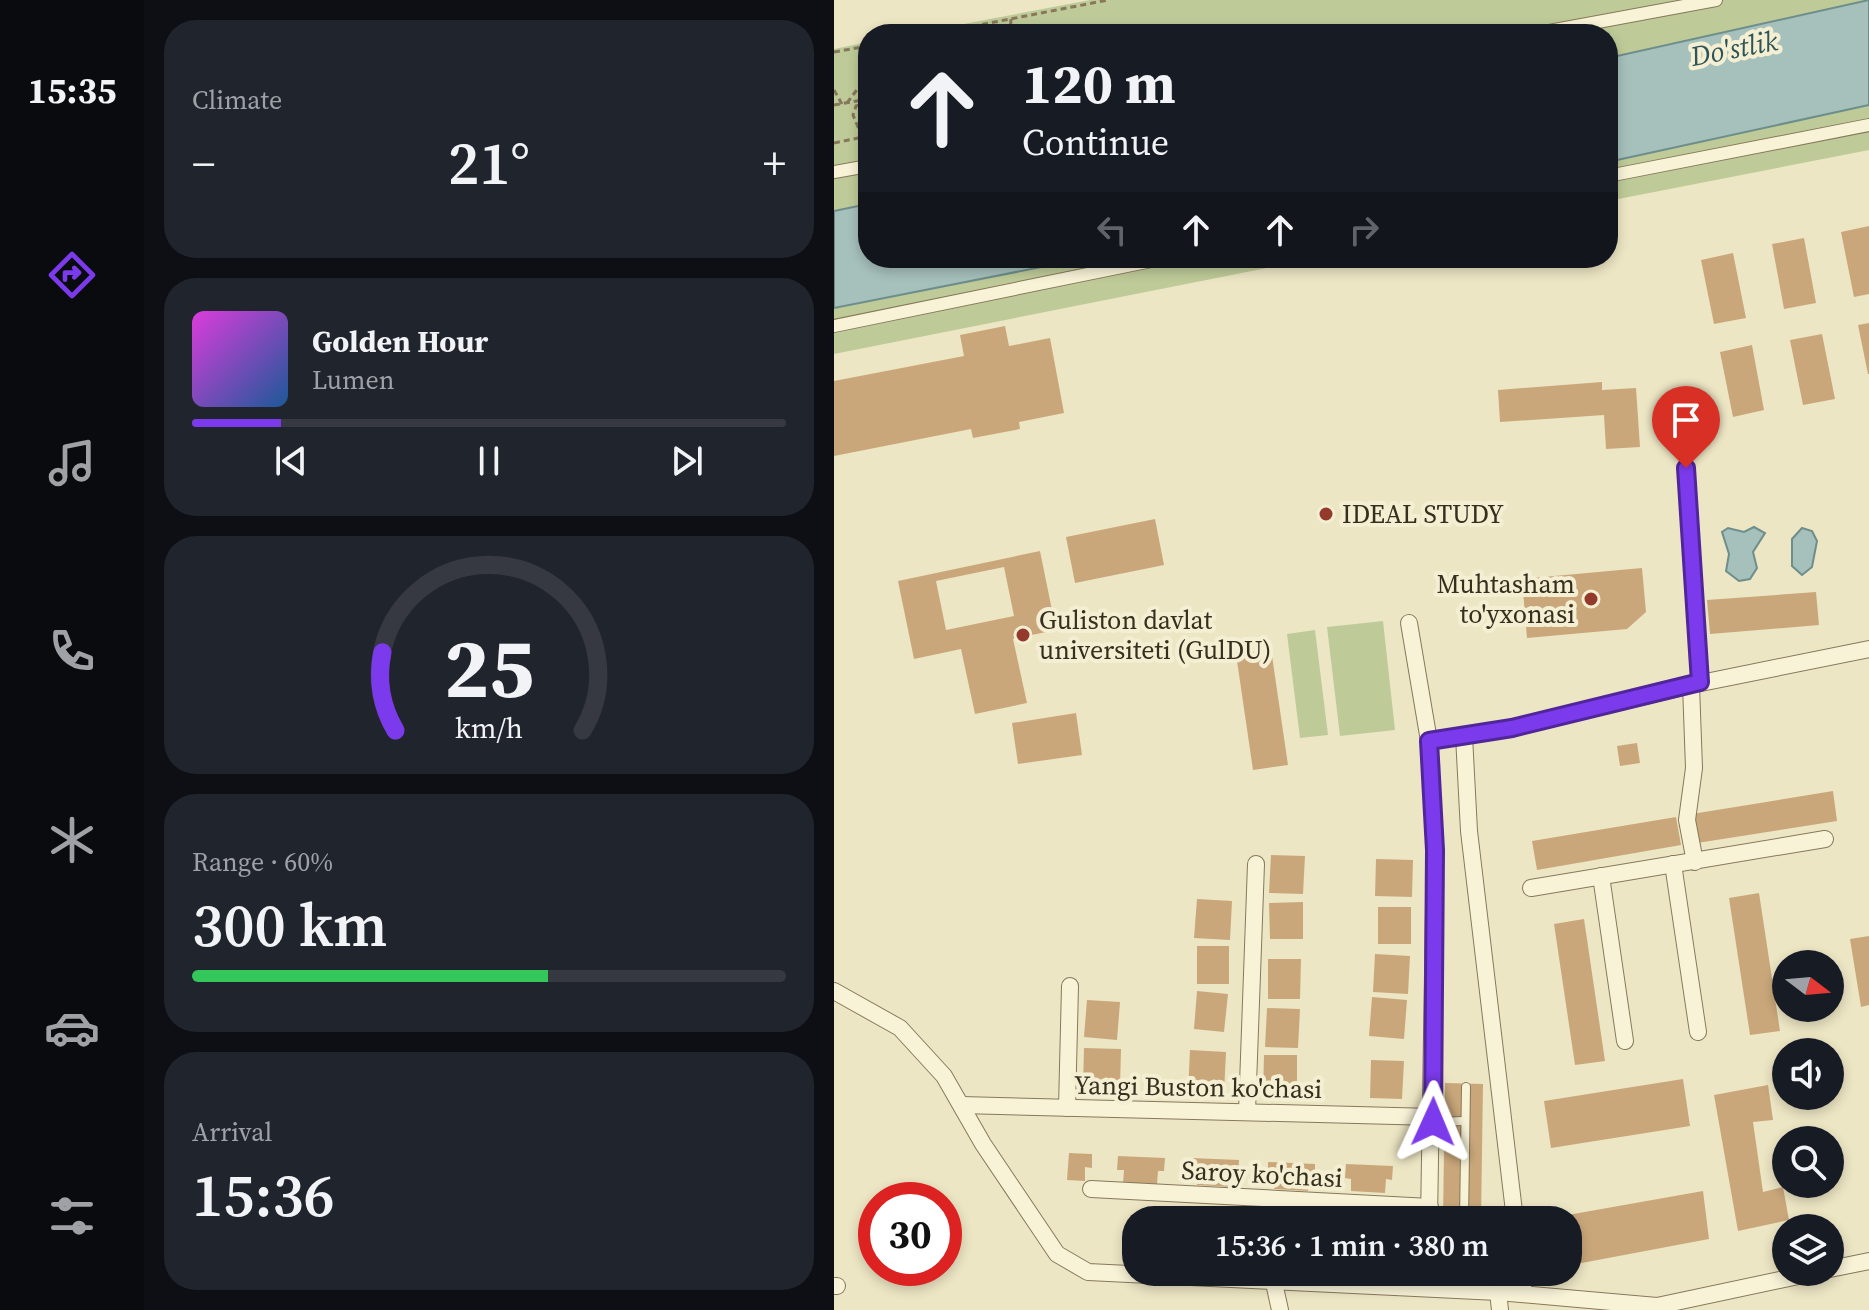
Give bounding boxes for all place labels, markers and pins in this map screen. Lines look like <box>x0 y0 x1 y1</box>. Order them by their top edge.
pin <box>1652 386 1720 468</box>
place label: IDEAL STUDY <box>1342 496 1504 532</box>
marker: IDEAL STUDY <box>1317 505 1335 523</box>
place label: Muhtasham to'yxonasi <box>1437 566 1575 632</box>
marker: Muhtasham to'yxonasi <box>1582 590 1600 608</box>
place label: Guliston davlat universiteti (GulDU) <box>1039 602 1271 668</box>
marker: Guliston davlat universiteti (GulDU) <box>1014 626 1032 644</box>

